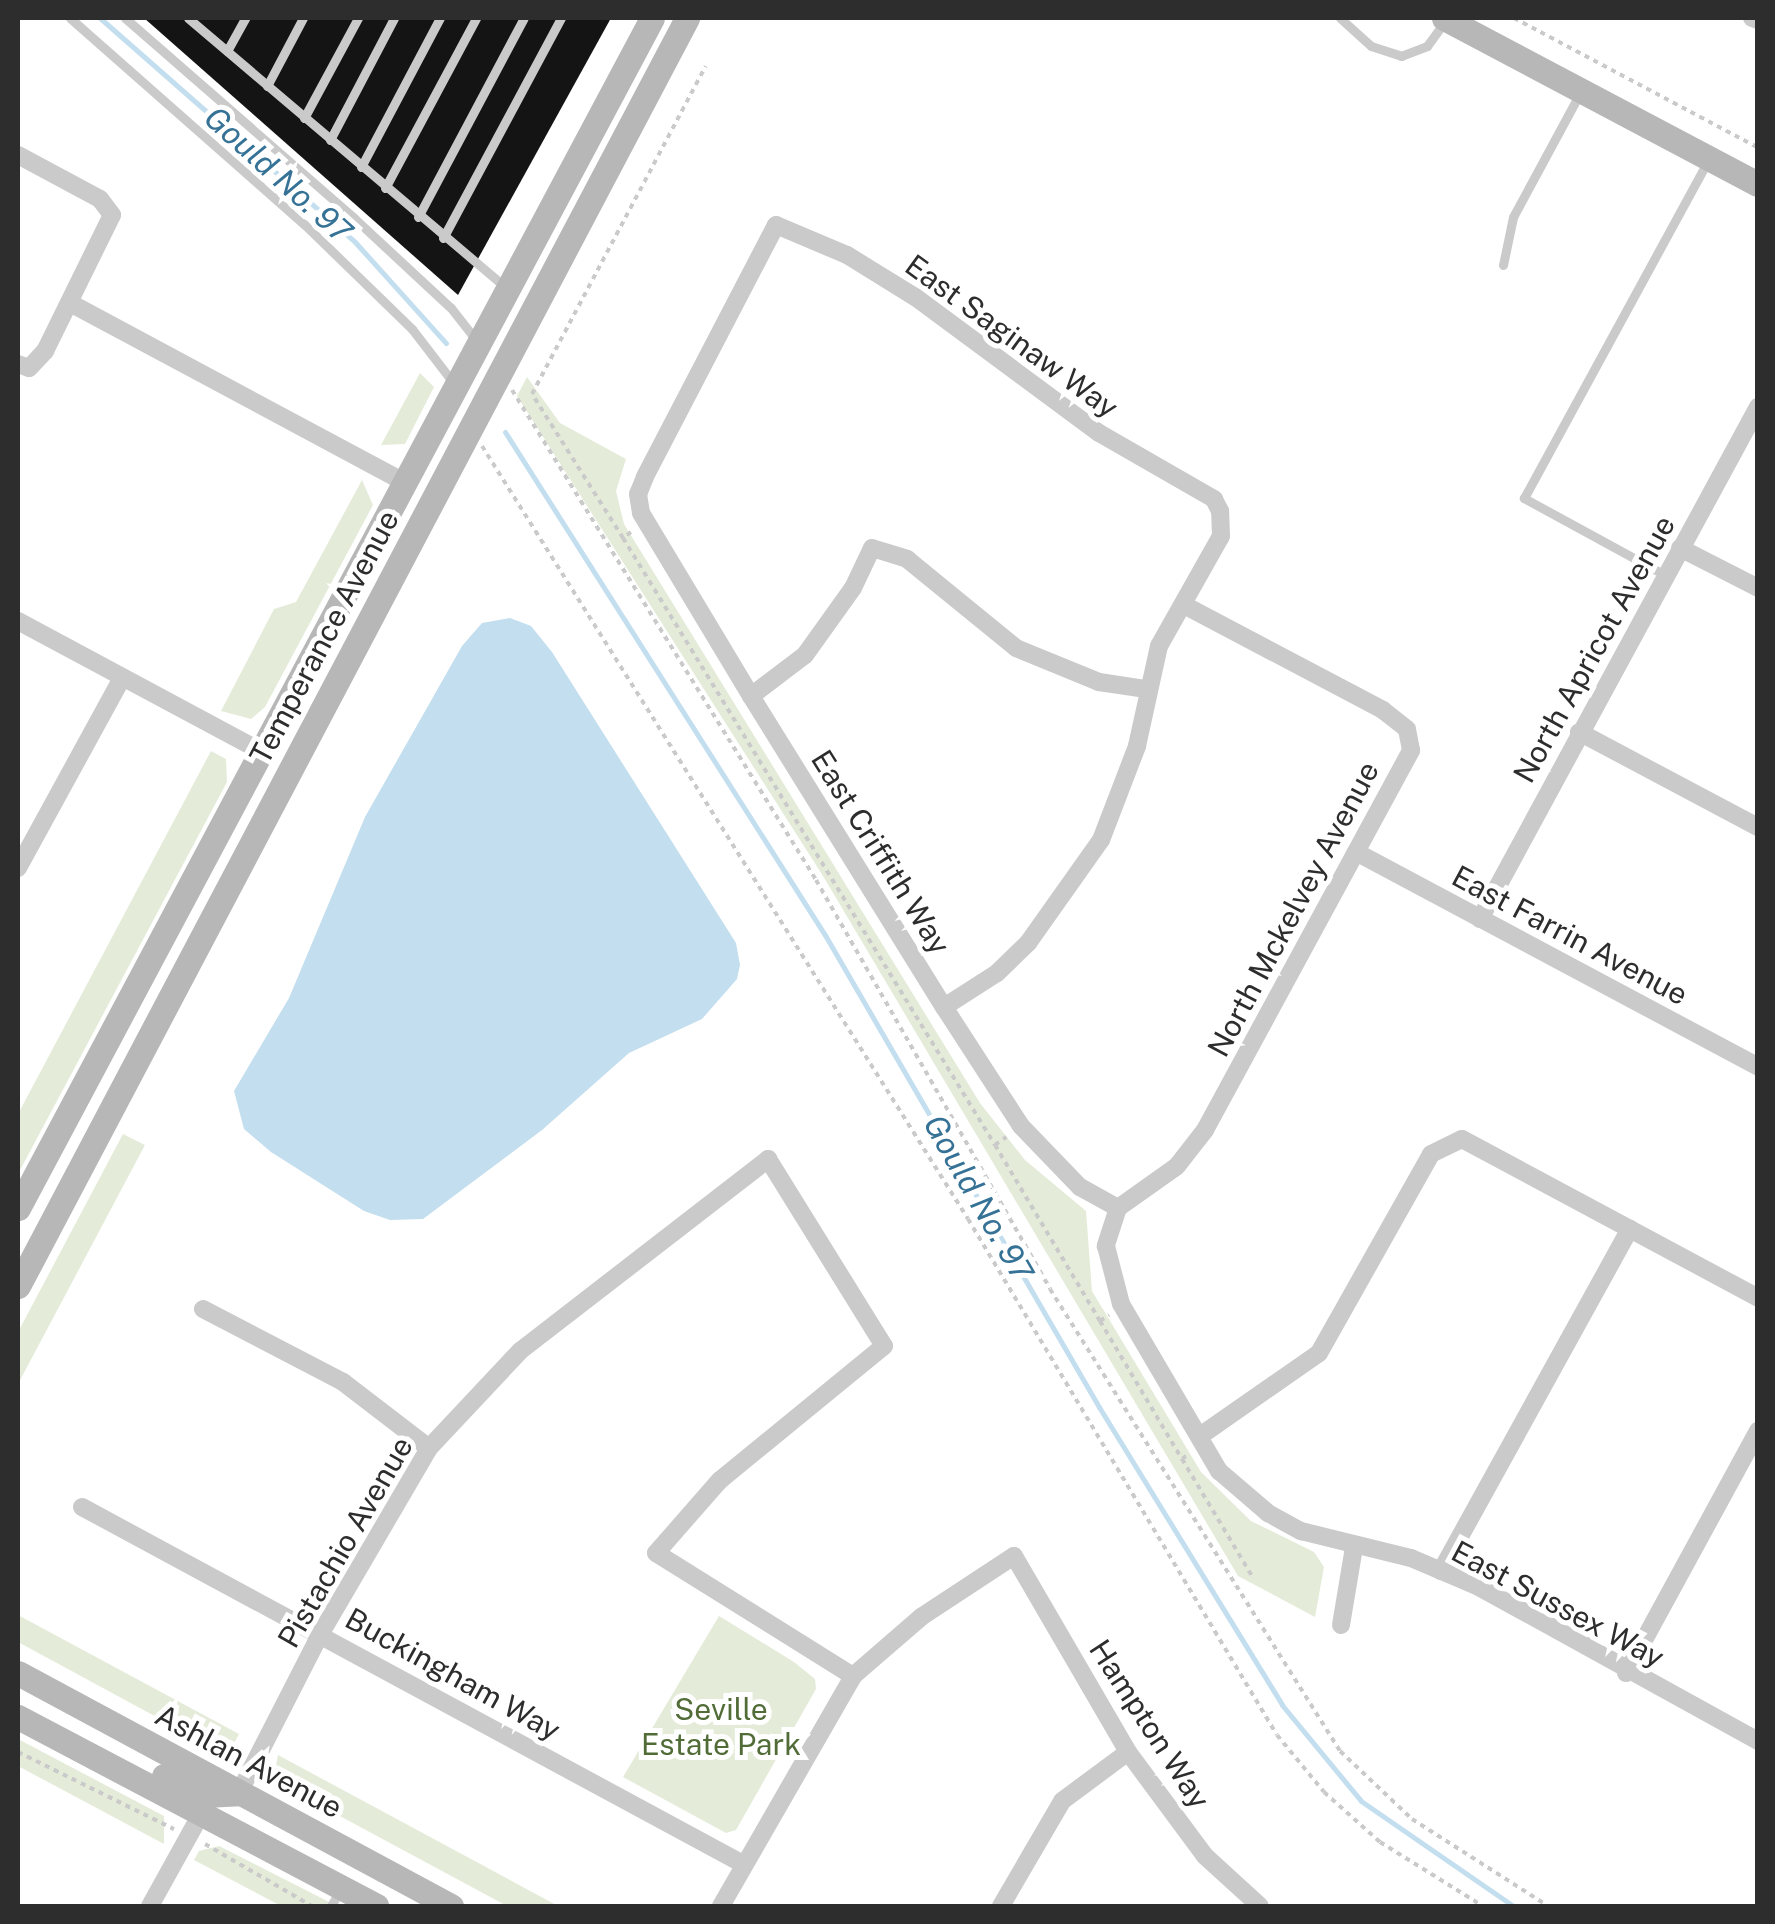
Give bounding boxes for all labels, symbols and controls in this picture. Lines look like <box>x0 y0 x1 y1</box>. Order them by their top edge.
water label: Gould No. 97 <box>196 99 360 251</box>
street label: East Saginaw Way <box>898 246 1126 426</box>
street label: Temperance Avenue <box>242 504 406 770</box>
street label: North Apricot Avenue <box>1506 509 1682 789</box>
street label: East Criffith Way <box>804 743 958 961</box>
street label: North Mckelvey Avenue <box>1200 755 1386 1063</box>
street label: East Farrin Avenue <box>1446 858 1694 1012</box>
water label: Gould No. 97 <box>915 1108 1041 1288</box>
street label: Pistachio Avenue <box>270 1430 420 1654</box>
street label: East Sussex Way <box>1445 1533 1671 1675</box>
street label: Buckingham Way <box>339 1600 567 1748</box>
street label: Hampton Way <box>1082 1632 1218 1816</box>
park label: Seville Estate Park <box>641 1691 801 1762</box>
street label: Ashlan Avenue <box>149 1697 349 1825</box>

